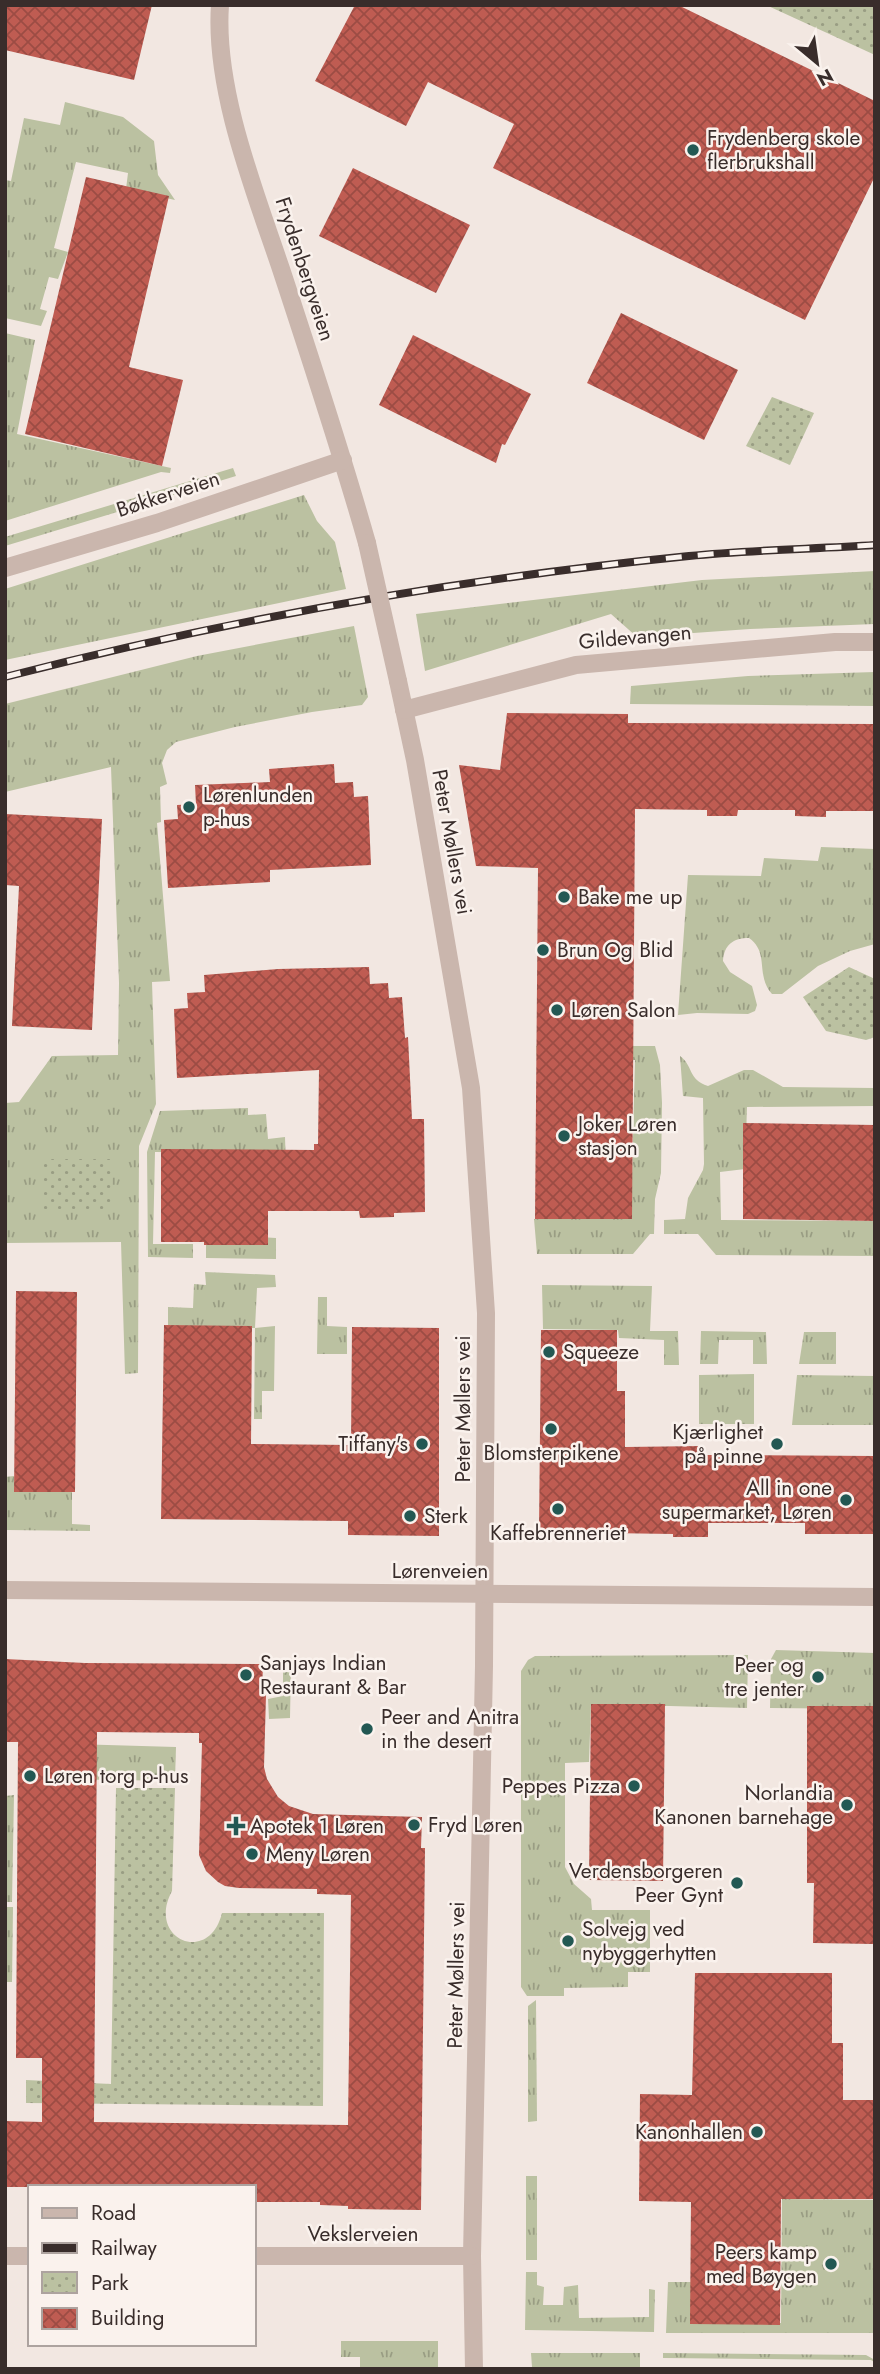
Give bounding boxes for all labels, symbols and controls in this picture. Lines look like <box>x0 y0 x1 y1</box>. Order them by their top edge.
north arrow <box>782 28 852 98</box>
text: N <box>812 62 838 93</box>
place label: Frydenberg skole flerbrukshall <box>707 123 861 177</box>
marker: Frydenberg skole flerbrukshall <box>685 142 701 158</box>
street label: Frydenbergveien <box>268 193 342 345</box>
street label: Bøkkerveien <box>112 463 224 525</box>
street label: Gildevangen <box>577 617 693 657</box>
street label: Peter Møllers vei <box>424 767 480 917</box>
place label: Lørenlunden p-hus <box>203 780 313 834</box>
marker: Lørenlunden p-hus <box>181 799 197 815</box>
place label: Bake me up <box>578 882 682 912</box>
marker: Bake me up <box>556 889 572 905</box>
place label: Brun Og Blid <box>557 935 673 965</box>
marker: Brun Og Blid <box>535 942 551 958</box>
place label: Løren Salon <box>571 995 676 1025</box>
marker: Løren Salon <box>549 1002 565 1018</box>
place label: Joker Løren stasjon <box>575 1109 677 1163</box>
marker: Joker Løren stasjon <box>556 1128 572 1144</box>
street label: Peter Møllers vei <box>448 1335 478 1483</box>
place label: Squeeze <box>563 1337 639 1367</box>
marker: Squeeze <box>541 1344 557 1360</box>
place label: Kjærlighet på pinne <box>672 1417 763 1471</box>
marker: Blomsterpikene <box>543 1421 559 1437</box>
place label: Tiffany's <box>338 1429 408 1459</box>
marker: Tiffany's <box>414 1436 430 1452</box>
marker: Kjærlighet på pinne <box>769 1436 785 1452</box>
place label: Blomsterpikene <box>484 1438 619 1468</box>
place label: All in one supermarket, Løren <box>662 1473 832 1527</box>
marker: All in one supermarket, Løren <box>838 1492 854 1508</box>
place label: Sterk <box>424 1501 469 1531</box>
marker: Kaffebrenneriet <box>550 1501 566 1517</box>
marker: Sterk <box>402 1508 418 1524</box>
place label: Kaffebrenneriet <box>490 1518 626 1548</box>
street label: Lørenveien <box>392 1556 488 1586</box>
place label: Sanjays Indian Restaurant & Bar <box>260 1648 407 1702</box>
place label: Peer og tre jenter <box>725 1650 805 1704</box>
marker: Sanjays Indian Restaurant & Bar <box>238 1667 254 1683</box>
marker: Peer og tre jenter <box>810 1669 826 1685</box>
place label: Peer and Anitra in the desert <box>381 1702 519 1756</box>
marker: Peer and Anitra in the desert <box>359 1721 375 1737</box>
place label: Løren torg p-hus <box>44 1761 189 1791</box>
marker: Løren torg p-hus <box>22 1768 38 1784</box>
place label: Peppes Pizza <box>502 1771 620 1801</box>
marker: Peppes Pizza <box>626 1778 642 1794</box>
place label: Norlandia Kanonen barnehage <box>654 1778 833 1832</box>
marker: Norlandia Kanonen barnehage <box>839 1797 855 1813</box>
place label: Fryd Løren <box>428 1810 523 1840</box>
place label: Apotek 1 Løren <box>250 1811 384 1841</box>
marker: Fryd Løren <box>406 1817 422 1833</box>
marker: Apotek 1 Løren <box>228 1818 244 1834</box>
place label: Meny Løren <box>266 1839 370 1869</box>
marker: Meny Løren <box>244 1846 260 1862</box>
place label: Verdensborgeren Peer Gynt <box>569 1856 723 1910</box>
marker: Verdensborgeren Peer Gynt <box>729 1875 745 1891</box>
street label: Peter Møllers vei <box>440 1901 472 2049</box>
place label: Solvejg ved nybyggerhytten <box>582 1914 717 1968</box>
marker: Solvejg ved nybyggerhytten <box>560 1933 576 1949</box>
place label: Kanonhallen <box>635 2117 743 2147</box>
marker: Kanonhallen <box>749 2124 765 2140</box>
legend <box>28 2185 256 2346</box>
text: Road <box>91 2198 136 2228</box>
street label: Vekslerveien <box>307 2219 419 2249</box>
text: Railway <box>91 2233 157 2263</box>
place label: Peers kamp med Bøygen <box>706 2237 817 2291</box>
marker: Peers kamp med Bøygen <box>823 2256 839 2272</box>
text: Park <box>91 2268 129 2298</box>
text: Building <box>91 2303 164 2333</box>

